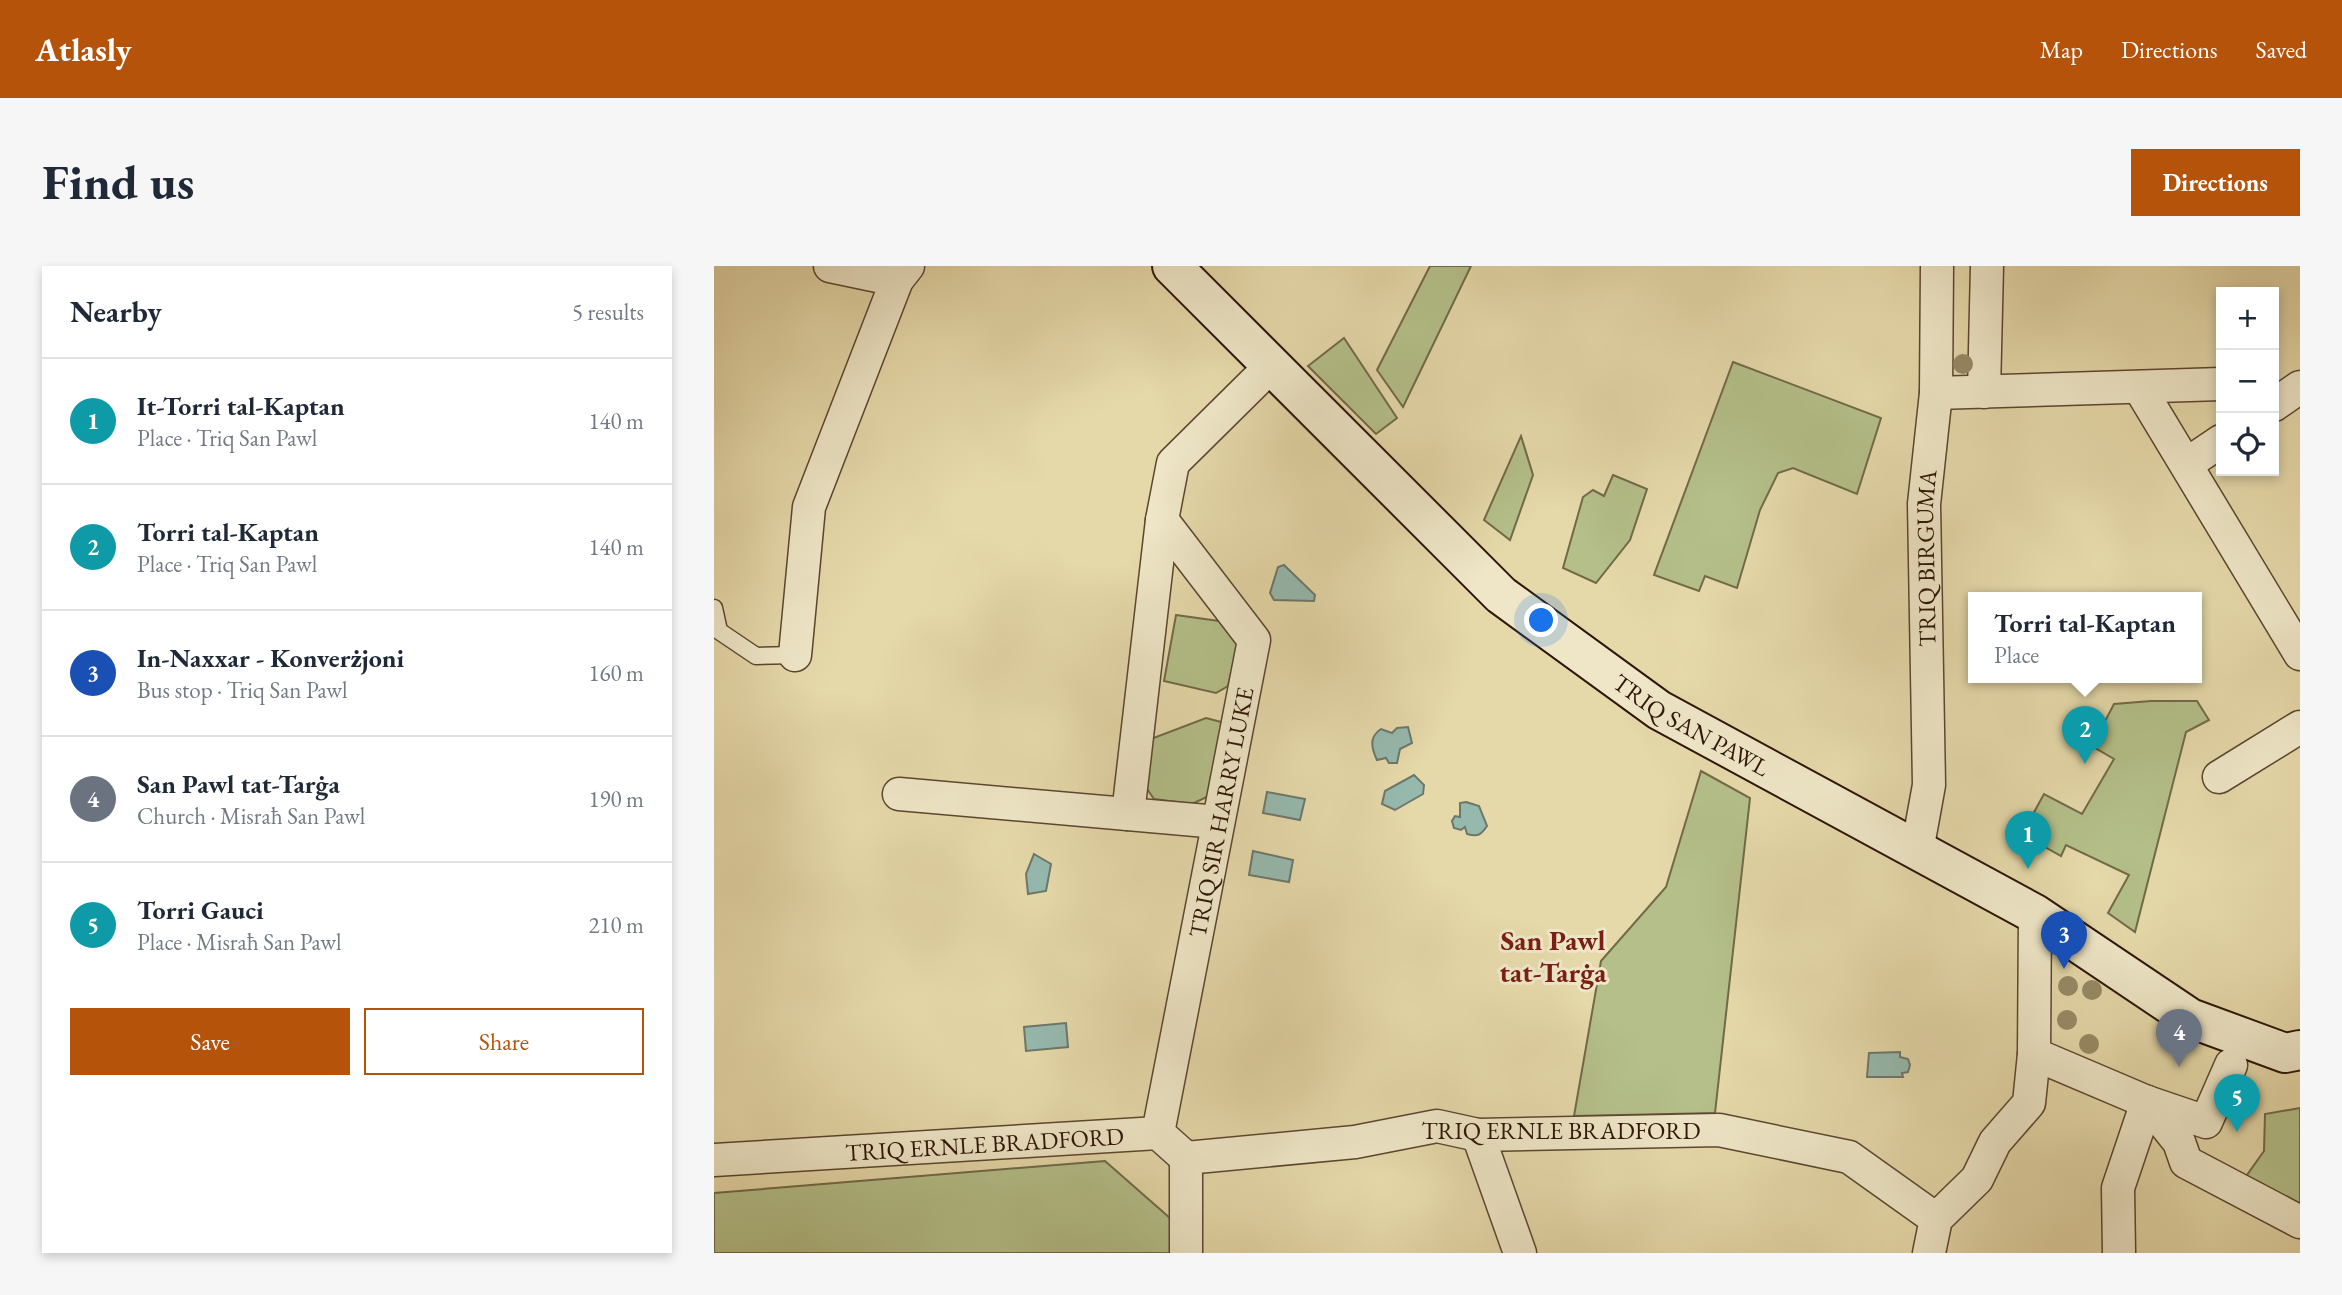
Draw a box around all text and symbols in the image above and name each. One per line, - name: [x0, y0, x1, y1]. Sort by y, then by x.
- text: Atlasly: [35, 28, 132, 71]
- text: Map: [2040, 34, 2083, 65]
- text: Directions: [2121, 34, 2218, 65]
- text: Saved: [2256, 34, 2307, 65]
- button: Directions: [2131, 149, 2300, 216]
- text: Find us: [42, 150, 194, 214]
- map controls: [2216, 287, 2279, 476]
- button: +: [2216, 287, 2279, 350]
- text: Nearby: [70, 292, 162, 331]
- text: 5 results: [572, 297, 644, 327]
- button: −: [2216, 350, 2279, 413]
- text: It-Torri tal-Kaptan: [137, 389, 345, 423]
- text: 1: [87, 406, 99, 436]
- text: 140 m: [588, 406, 644, 436]
- button: locate: [2216, 413, 2279, 476]
- text: Place · Triq San Pawl: [137, 423, 317, 453]
- street label: TRIQ BIRGUMA: [1908, 468, 1943, 647]
- text: Torri tal-Kaptan: [137, 515, 319, 549]
- text: 2: [87, 532, 99, 562]
- text: 140 m: [588, 532, 644, 562]
- text: Place · Triq San Pawl: [137, 549, 317, 579]
- popup: [1968, 592, 2202, 683]
- your location: [1524, 603, 1558, 637]
- text: Torri tal-Kaptan: [1994, 606, 2176, 640]
- text: Place: [1994, 640, 2039, 670]
- text: In-Naxxar - Konverżjoni: [137, 641, 404, 675]
- text: 3: [87, 658, 99, 688]
- text: 160 m: [588, 658, 644, 688]
- street label: TRIQ SAN PAWL: [1607, 666, 1775, 783]
- text: Bus stop · Triq San Pawl: [137, 675, 348, 705]
- street label: TRIQ SIR HARRY LUKE: [1181, 684, 1260, 940]
- pin: 2: [2062, 706, 2108, 764]
- text: San Pawl tat-Tarġa: [137, 767, 340, 801]
- text: 4: [87, 784, 99, 814]
- text: 190 m: [588, 784, 644, 814]
- text: Church · Misraħ San Pawl: [137, 801, 365, 831]
- pin: 1: [2005, 811, 2051, 869]
- text: Torri Gauci: [137, 893, 264, 927]
- text: 5: [87, 910, 99, 940]
- text: 210 m: [588, 910, 644, 940]
- pin: 3: [2041, 911, 2087, 969]
- district label: San Pawl tat-Tarġa: [1500, 922, 1607, 990]
- text: Place · Misraħ San Pawl: [137, 927, 341, 957]
- button: Save: [70, 1008, 350, 1075]
- button: Share: [364, 1008, 644, 1075]
- pin: 4: [2156, 1009, 2202, 1067]
- pin: 5: [2214, 1074, 2260, 1132]
- street label: TRIQ ERNLE BRADFORD: [1421, 1115, 1701, 1146]
- street label: TRIQ ERNLE BRADFORD: [844, 1120, 1125, 1167]

